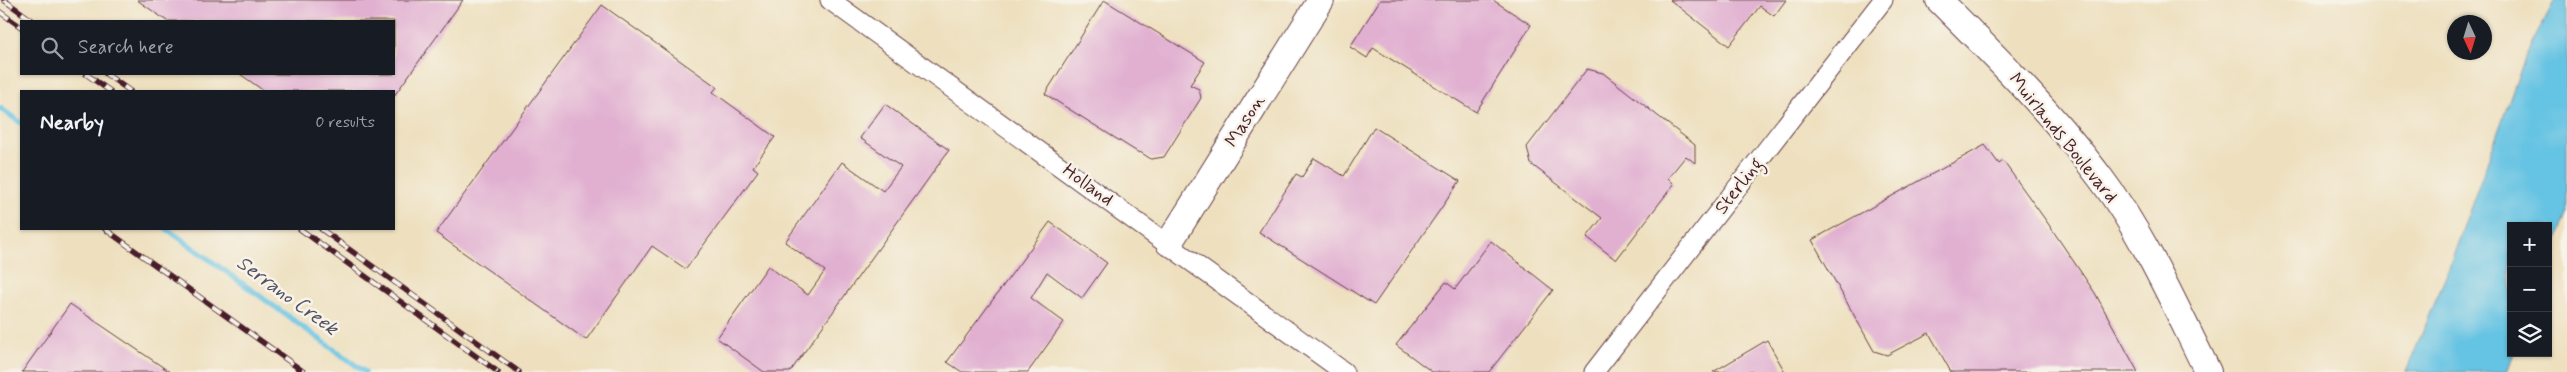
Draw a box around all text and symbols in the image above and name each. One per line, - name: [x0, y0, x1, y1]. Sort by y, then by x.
- north arrow: [2447, 15, 2492, 60]
- search box: [20, 20, 395, 75]
- icon: search: [38, 34, 66, 62]
- text: Search here: [78, 35, 174, 60]
- street label: Muirlands Boulevard: [2003, 68, 2123, 208]
- street label: Mason: [1219, 90, 1271, 152]
- text: Nearby: [40, 109, 104, 137]
- text: 0 results: [315, 112, 375, 133]
- street label: Sterling: [1709, 153, 1771, 221]
- street label: Holland: [1057, 158, 1119, 212]
- map controls: [2507, 222, 2552, 357]
- button: +: [2507, 222, 2552, 267]
- water label: Serrano Creek: [231, 250, 345, 343]
- button: −: [2507, 267, 2552, 312]
- button: layers: [2507, 312, 2552, 357]

